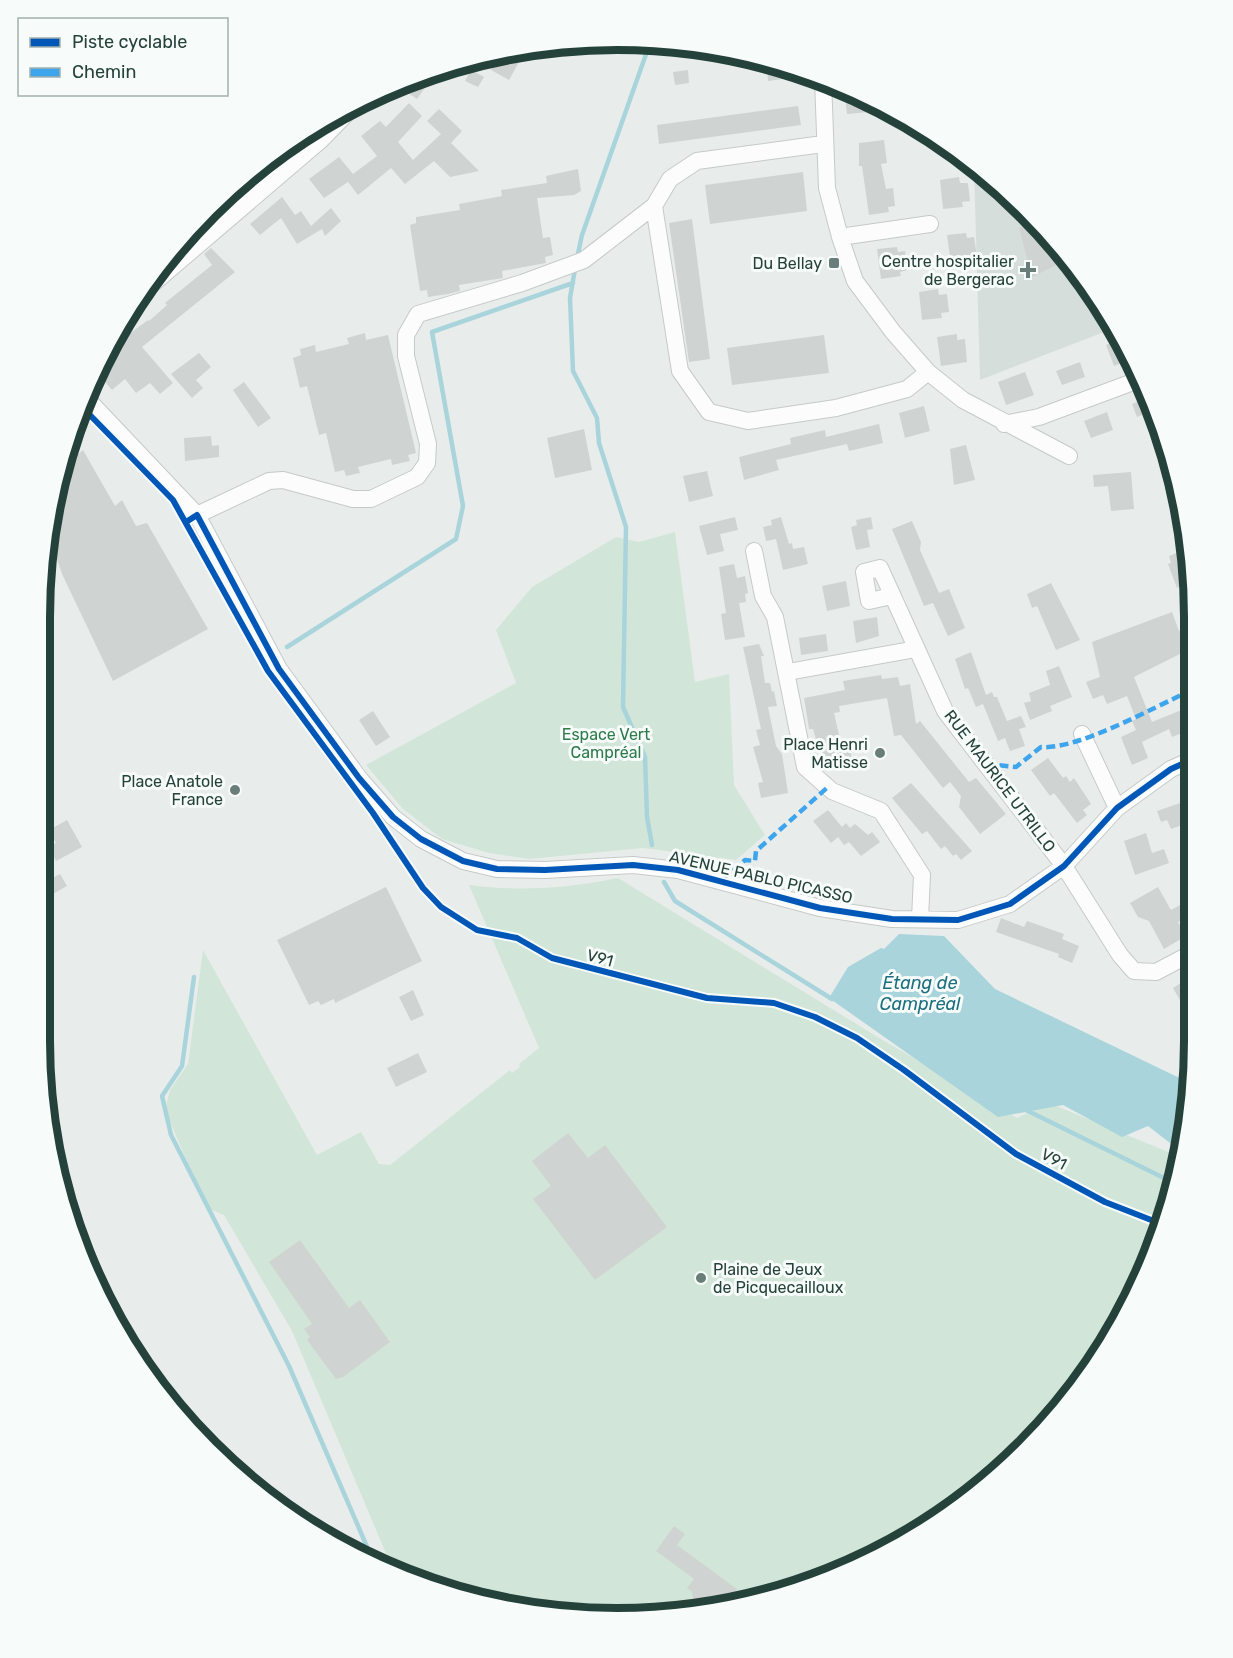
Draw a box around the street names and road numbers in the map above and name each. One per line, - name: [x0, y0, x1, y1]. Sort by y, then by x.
- street label: RUE MAURICE UTRILLO: [940, 706, 1060, 856]
- street label: AVENUE PABLO PICASSO: [668, 847, 854, 907]
- street label: V91: [585, 945, 615, 971]
- street label: V91: [1038, 1144, 1070, 1174]

